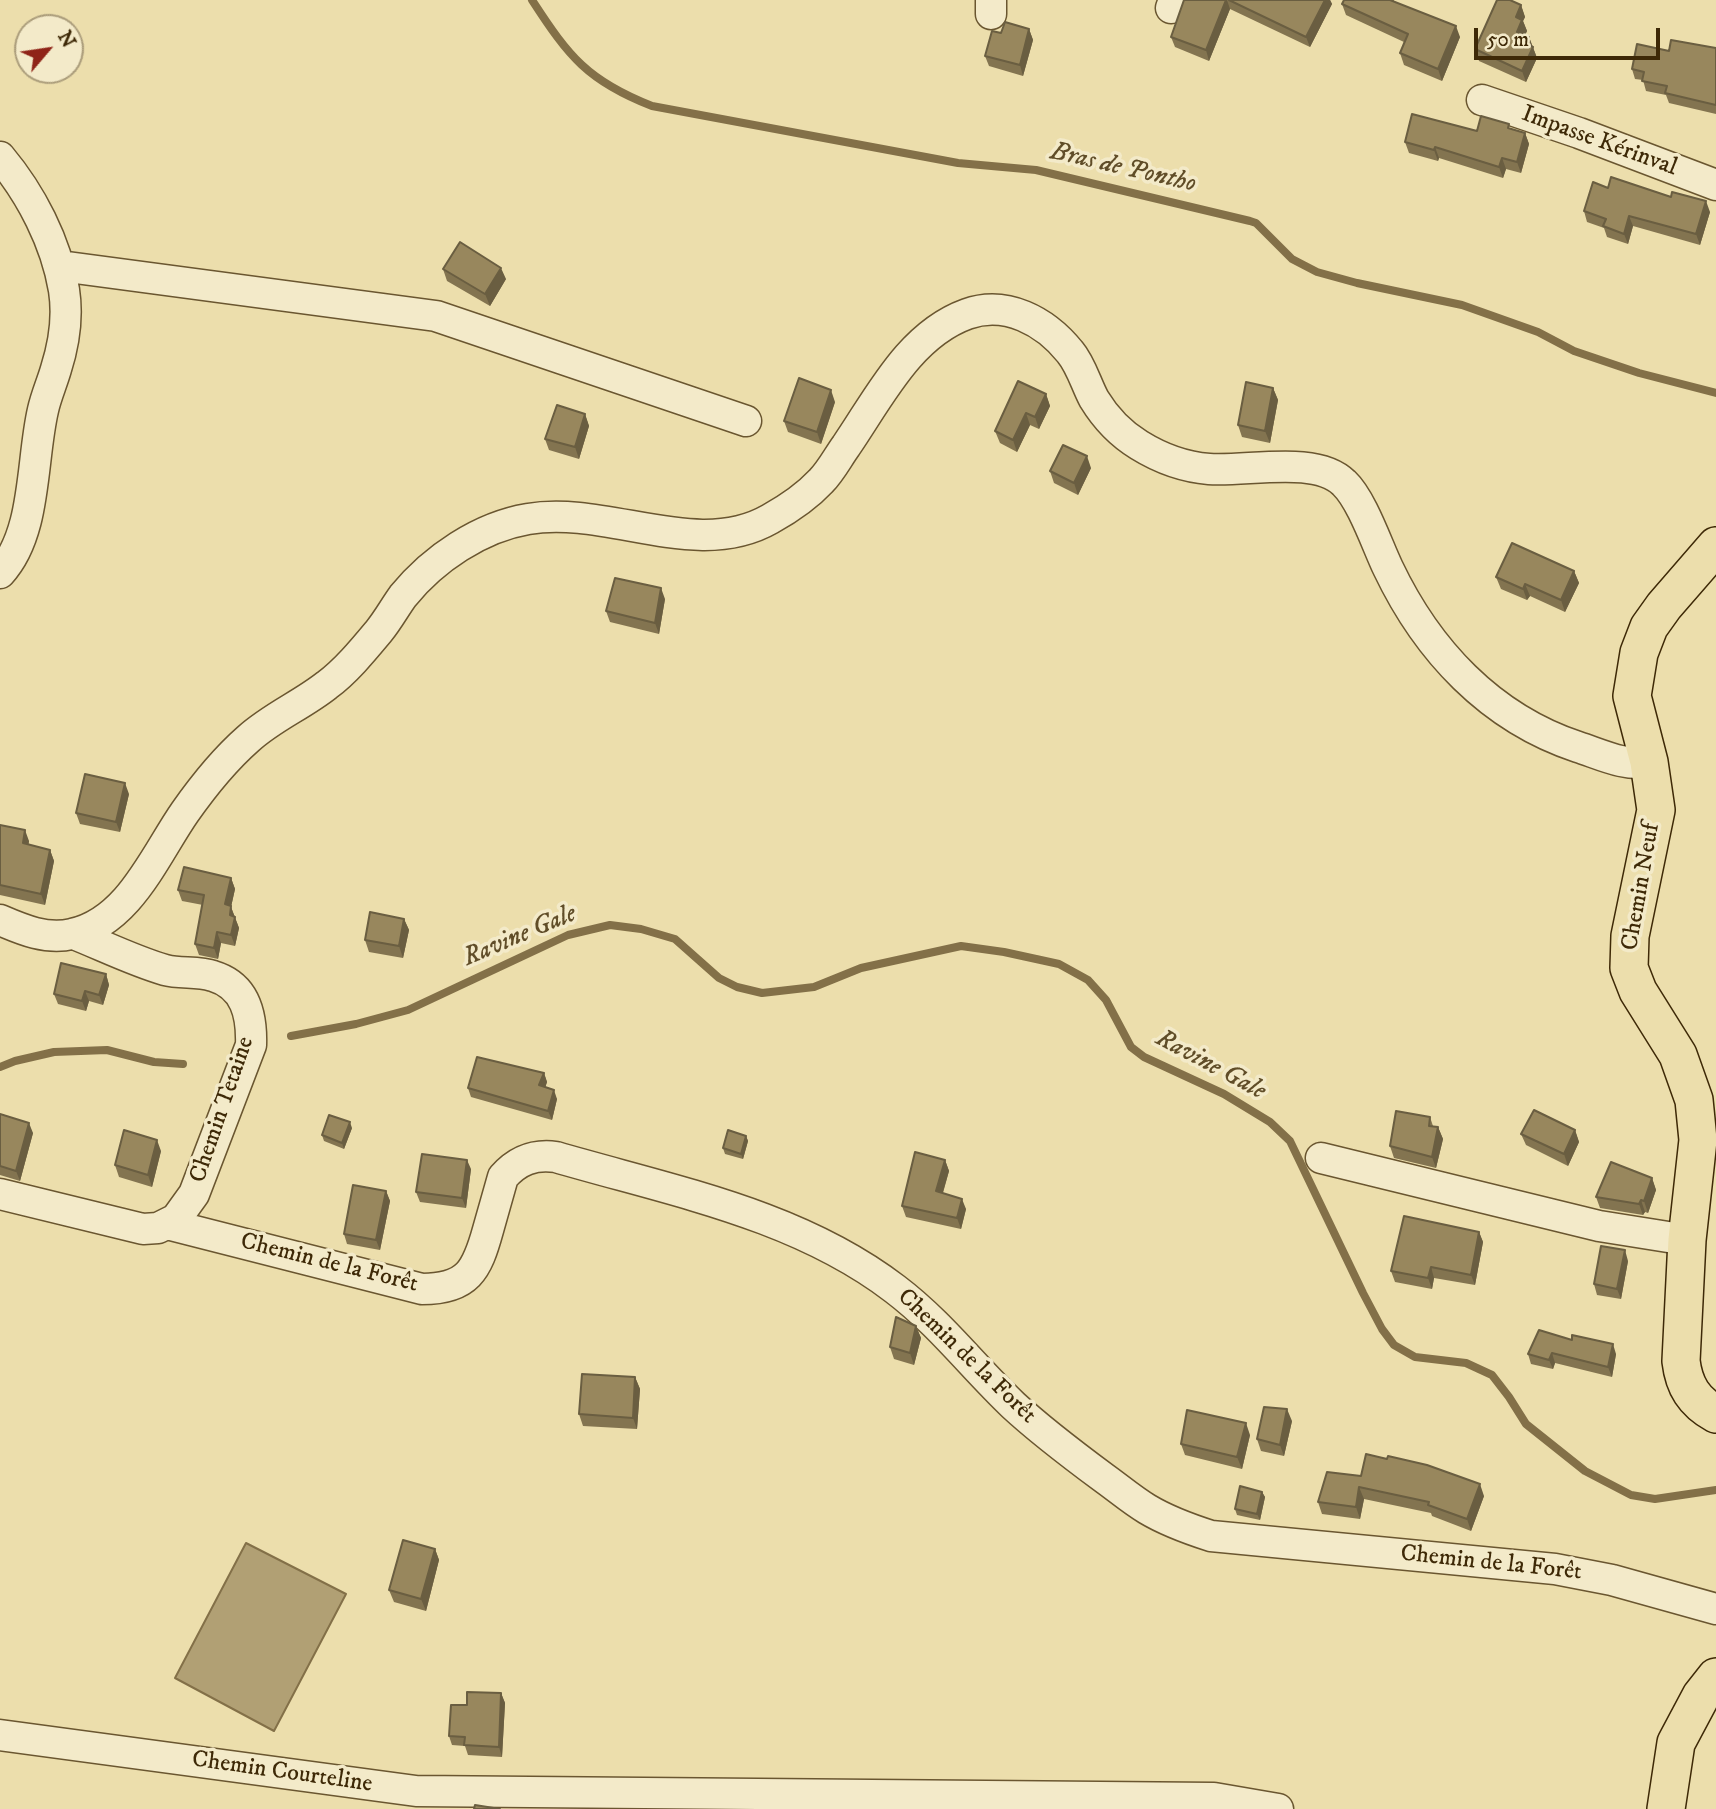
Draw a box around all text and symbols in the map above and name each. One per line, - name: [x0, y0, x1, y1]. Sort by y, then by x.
- north arrow: [14, 14, 84, 84]
- scale bar: [1478, 14, 1664, 58]
- text: N: [52, 27, 80, 52]
- text: 50 m: [1487, 27, 1529, 53]
- street label: Impasse Kérinval: [1517, 101, 1681, 183]
- water label: Bras de Pontho: [1047, 137, 1199, 201]
- street label: Chemin Neuf: [1617, 821, 1667, 953]
- water label: Ravine Gale: [459, 899, 581, 975]
- water label: Ravine Gale: [1150, 1024, 1270, 1108]
- street label: Chemin Tetaine: [185, 1033, 261, 1187]
- street label: Chemin de la Forêt: [237, 1228, 421, 1300]
- street label: Chemin de la Forêt: [891, 1283, 1041, 1431]
- street label: Chemin de la Forêt: [1399, 1540, 1583, 1588]
- street label: Chemin Courteline: [190, 1746, 374, 1800]

